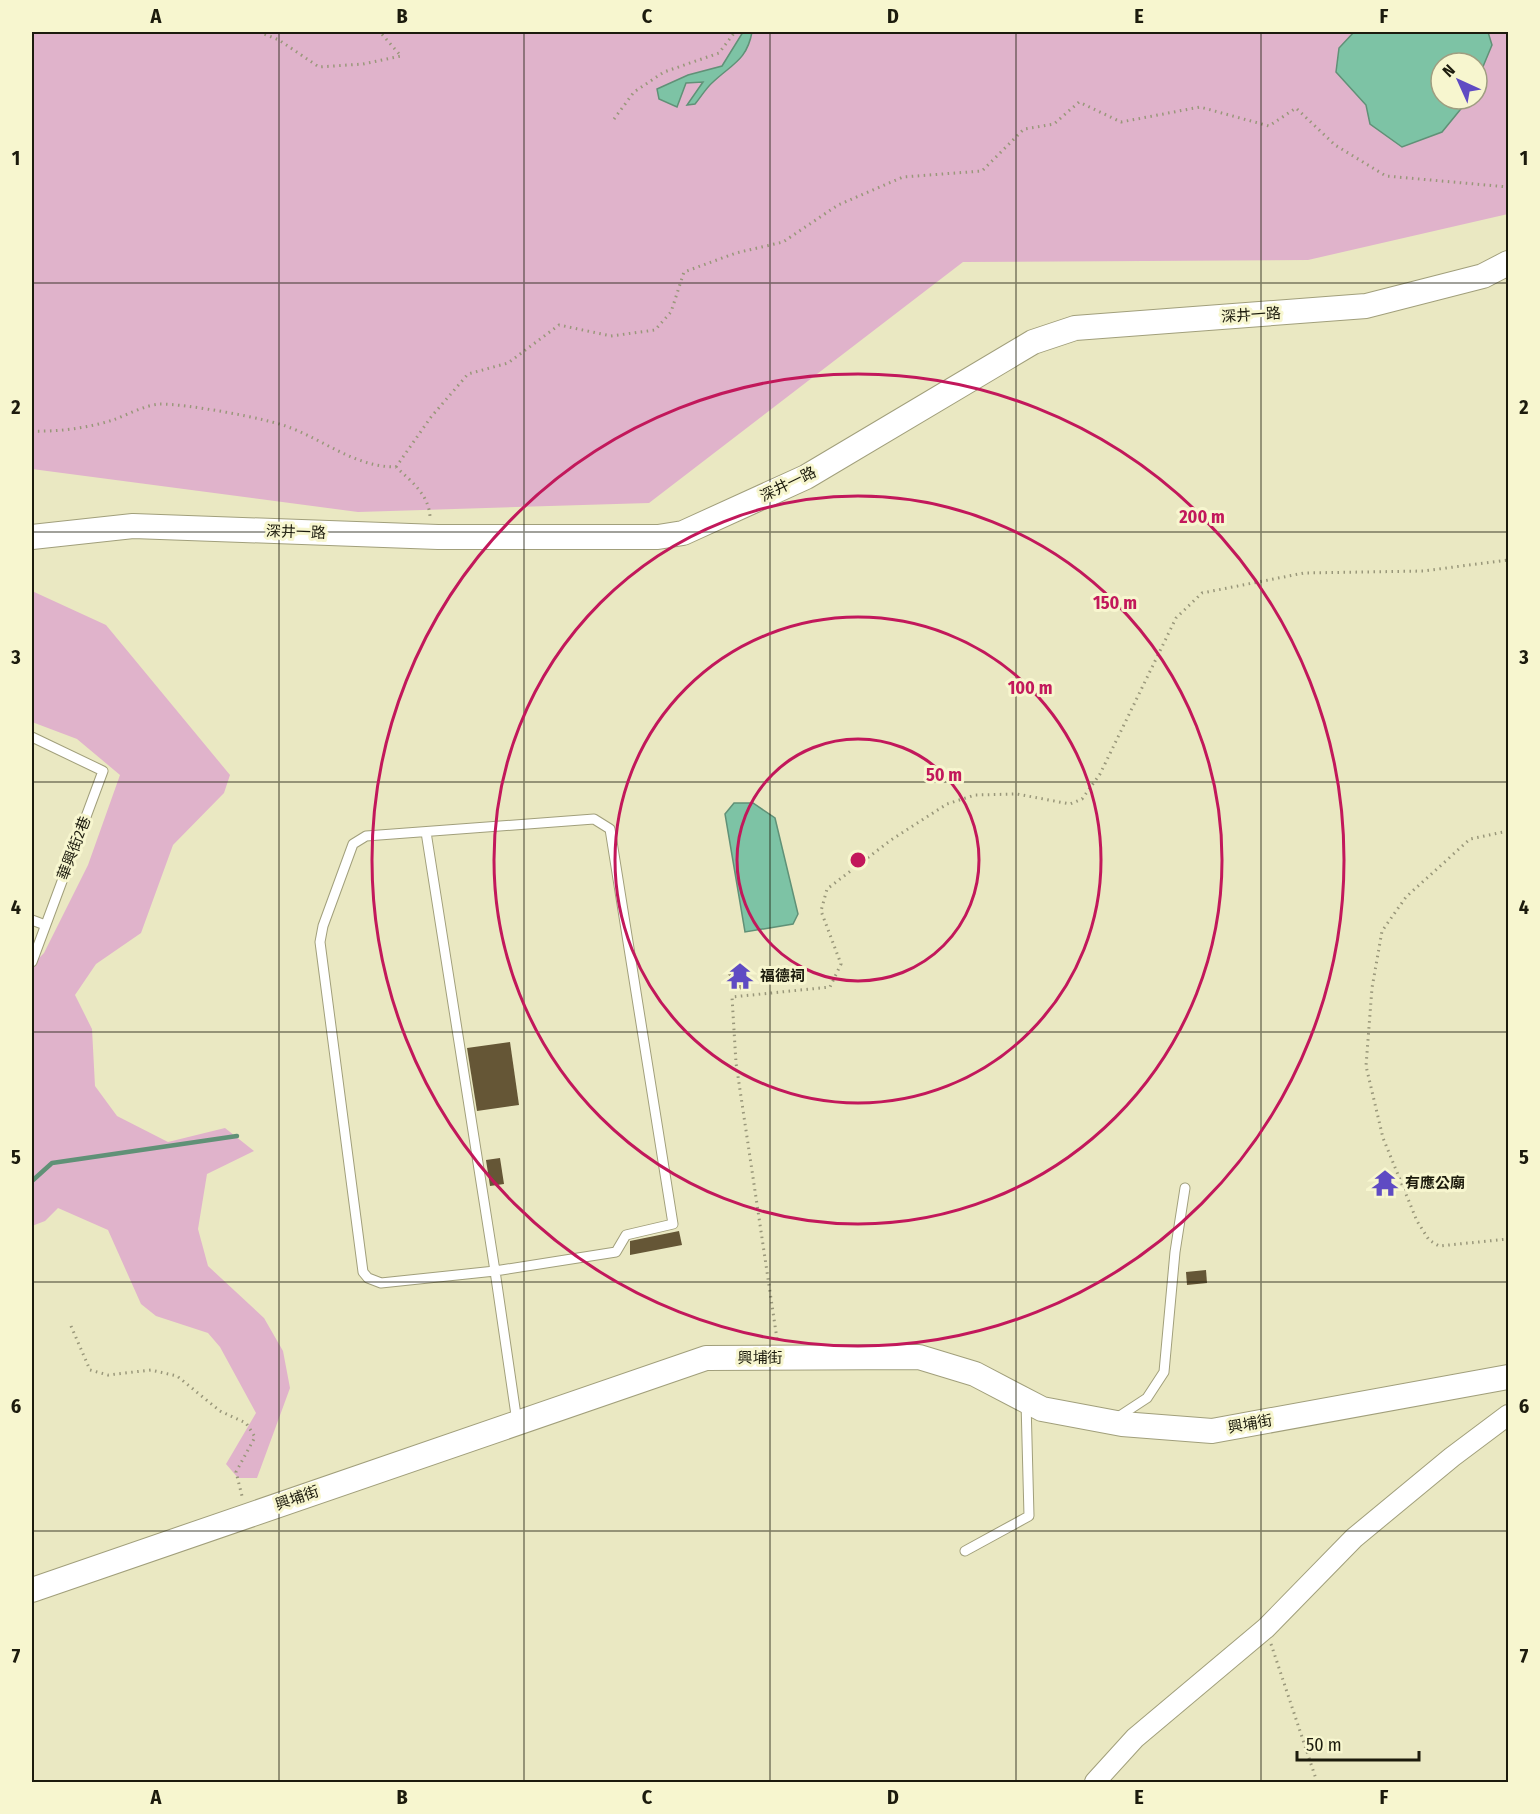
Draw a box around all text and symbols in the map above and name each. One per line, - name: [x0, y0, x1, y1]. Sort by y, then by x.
- text: A: [150, 4, 163, 28]
- text: B: [396, 4, 408, 28]
- text: C: [642, 4, 653, 28]
- text: D: [887, 4, 899, 28]
- text: E: [1134, 4, 1144, 28]
- text: F: [1380, 4, 1389, 28]
- north arrow: [1429, 51, 1489, 111]
- text: N: [1439, 61, 1459, 81]
- text: 1: [12, 146, 20, 170]
- text: 1: [1520, 146, 1528, 170]
- street label: 深井一路: [1220, 304, 1282, 326]
- text: 2: [10, 395, 21, 419]
- text: 2: [1518, 395, 1529, 419]
- street label: 深井一路: [757, 463, 819, 505]
- text: 200 m: [1178, 506, 1225, 528]
- street label: 深井一路: [266, 522, 326, 542]
- text: 150 m: [1093, 592, 1137, 614]
- text: 3: [10, 645, 21, 669]
- text: 3: [1518, 645, 1529, 669]
- text: 100 m: [1008, 677, 1052, 699]
- text: 50 m: [926, 764, 962, 786]
- street label: 華興街2巷: [54, 814, 94, 882]
- centre of rings: [848, 850, 868, 870]
- text: 4: [11, 895, 21, 919]
- text: 4: [1519, 895, 1529, 919]
- temple icon: 福德祠: [725, 961, 755, 991]
- place label: 福德祠: [760, 967, 805, 985]
- text: 5: [11, 1145, 21, 1169]
- text: 5: [1519, 1145, 1529, 1169]
- temple icon: 有應公廟: [1370, 1168, 1400, 1198]
- place label: 有應公廟: [1405, 1174, 1465, 1192]
- street label: 興埔街: [737, 1349, 783, 1367]
- text: 6: [11, 1394, 21, 1418]
- text: 6: [1519, 1394, 1529, 1418]
- street label: 興埔街: [1226, 1411, 1274, 1437]
- street label: 興埔街: [273, 1482, 321, 1514]
- text: 7: [12, 1644, 21, 1668]
- text: 7: [1520, 1644, 1529, 1668]
- scale bar: [1297, 1724, 1418, 1762]
- text: 50 m: [1306, 1734, 1342, 1756]
- text: A: [150, 1785, 163, 1809]
- text: B: [396, 1785, 408, 1809]
- text: C: [642, 1785, 653, 1809]
- text: D: [887, 1785, 899, 1809]
- text: E: [1134, 1785, 1144, 1809]
- text: F: [1380, 1785, 1389, 1809]

